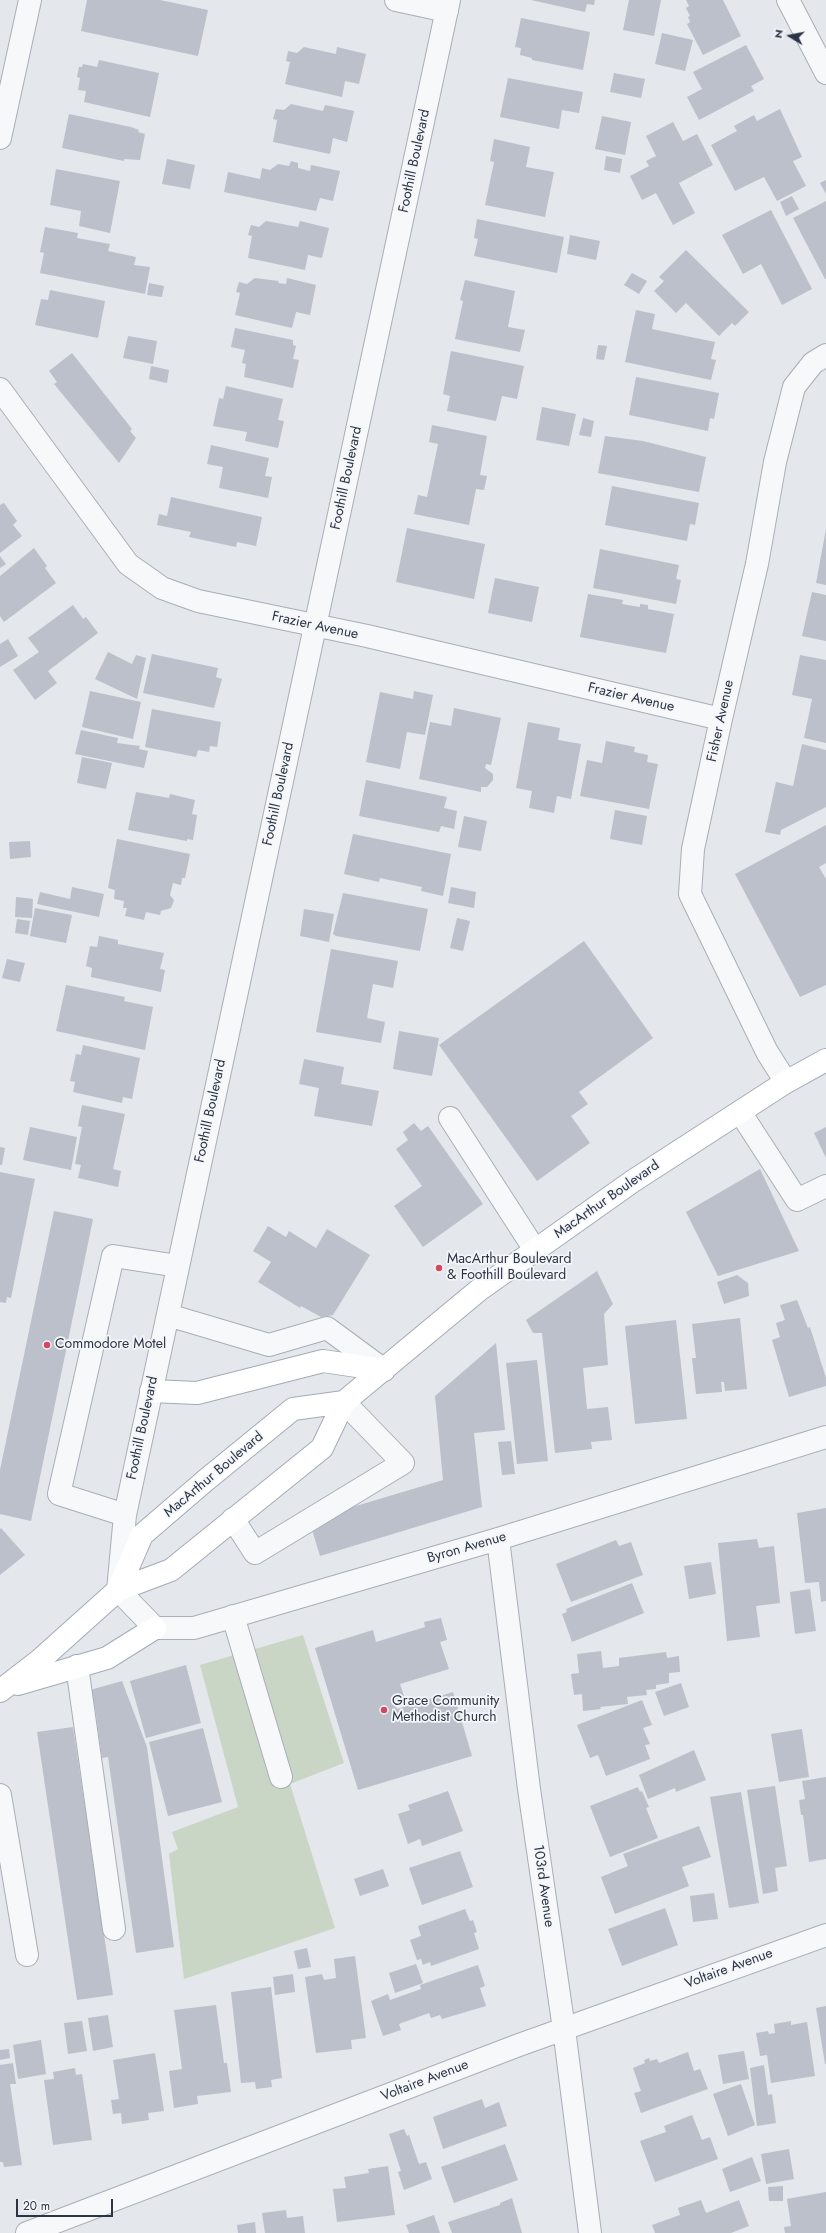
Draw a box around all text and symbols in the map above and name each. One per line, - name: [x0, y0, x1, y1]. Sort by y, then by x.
- north arrow: [770, 16, 810, 56]
- text: N: [770, 28, 787, 40]
- street label: Foothill Boulevard: [396, 108, 434, 214]
- street label: Foothill Boulevard: [328, 425, 366, 531]
- street label: Frazier Avenue: [270, 609, 360, 643]
- street label: Fisher Avenue: [704, 678, 738, 764]
- street label: Frazier Avenue: [586, 680, 676, 716]
- street label: Foothill Boulevard: [260, 741, 298, 847]
- street label: Foothill Boulevard: [192, 1058, 230, 1164]
- street label: MacArthur Boulevard: [551, 1157, 663, 1243]
- place label: MacArthur Boulevard & Foothill Boulevard: [447, 1252, 572, 1284]
- marker: MacArthur Boulevard & Foothill Boulevard: [434, 1263, 444, 1273]
- place label: Commodore Motel: [55, 1337, 166, 1353]
- marker: Commodore Motel: [42, 1340, 52, 1350]
- street label: Foothill Boulevard: [124, 1375, 162, 1481]
- street label: MacArthur Boulevard: [161, 1429, 267, 1521]
- street label: Byron Avenue: [426, 1529, 508, 1567]
- place label: Grace Community Methodist Church: [392, 1694, 499, 1726]
- marker: Grace Community Methodist Church: [379, 1705, 389, 1715]
- street label: 103rd Avenue: [529, 1844, 557, 1928]
- street label: Voltaire Avenue: [683, 1945, 775, 1993]
- street label: Voltaire Avenue: [379, 2057, 471, 2105]
- scale bar: [18, 2191, 115, 2217]
- text: 20 m: [23, 2197, 50, 2215]

